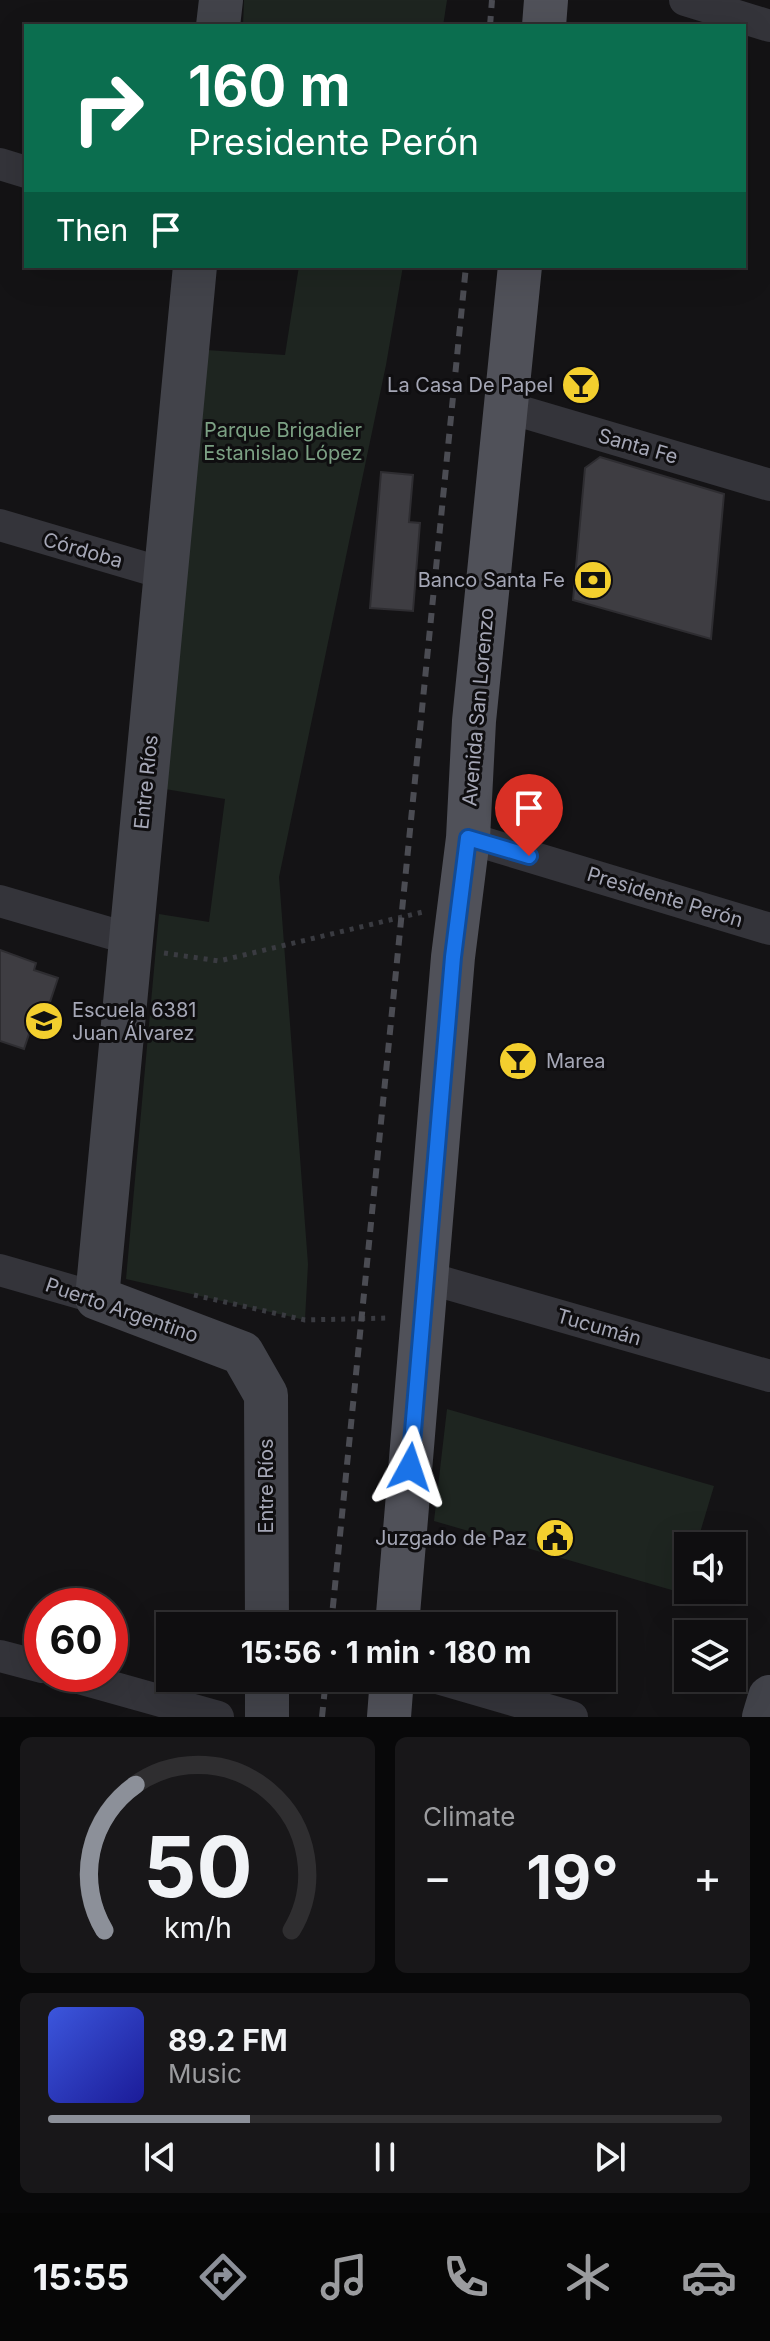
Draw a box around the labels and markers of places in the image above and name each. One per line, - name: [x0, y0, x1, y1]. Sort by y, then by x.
- bar icon: La Casa De Papel: [560, 364, 602, 406]
- place label: La Casa De Papel: [387, 373, 553, 397]
- bank icon: Banco Santa Fe: [572, 559, 614, 601]
- place label: Banco Santa Fe: [418, 568, 565, 592]
- pin: [495, 774, 563, 856]
- place label: Escuela 6381 Juan Álvarez: [72, 998, 196, 1045]
- school or university icon: Escuela 6381 Juan Álvarez: [23, 1000, 65, 1042]
- bar icon: Marea: [497, 1040, 539, 1082]
- place label: Marea: [546, 1049, 606, 1073]
- public building icon: Juzgado de Paz: [534, 1517, 576, 1559]
- place label: Juzgado de Paz: [375, 1526, 527, 1550]

